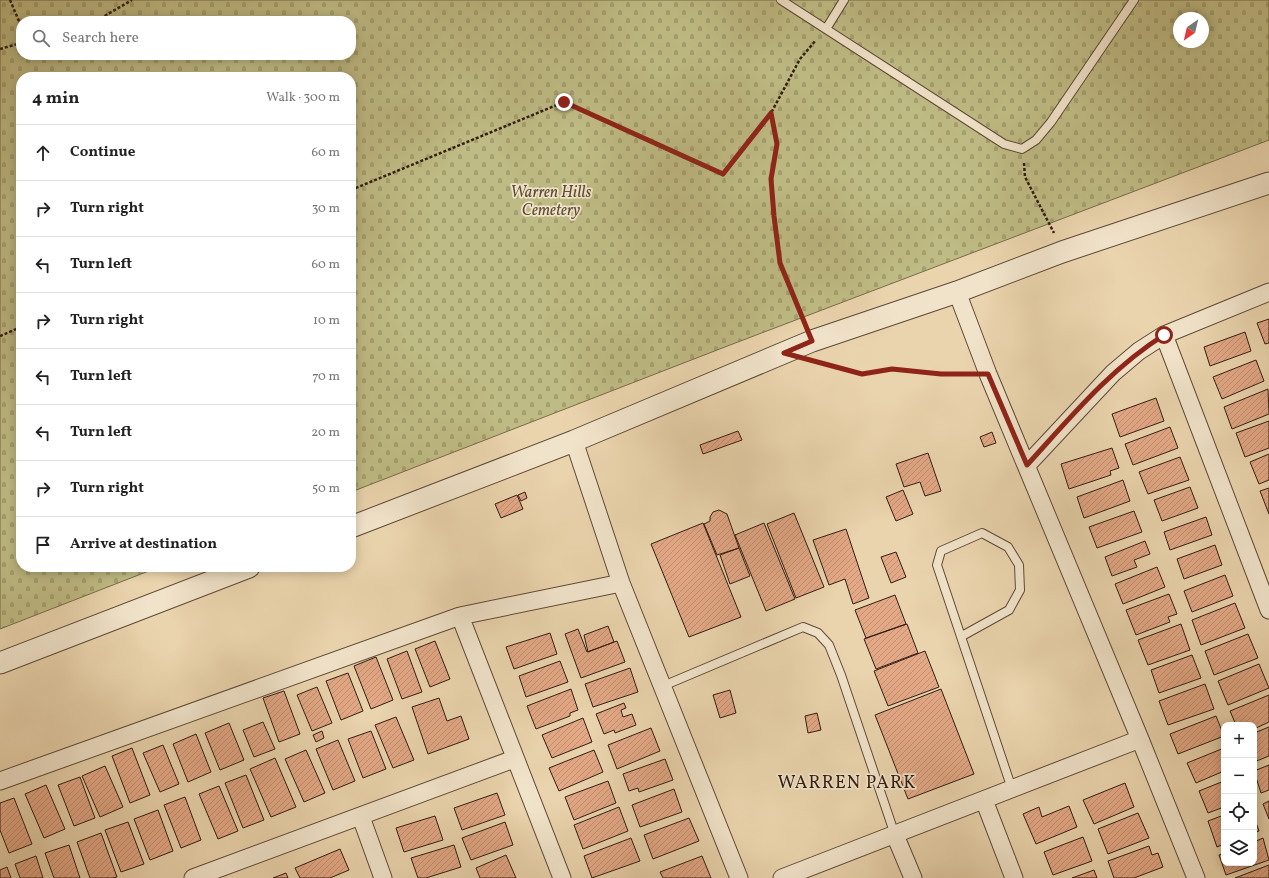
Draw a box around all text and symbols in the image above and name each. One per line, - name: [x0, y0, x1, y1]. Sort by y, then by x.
- north arrow: [1173, 12, 1209, 48]
- search box: [16, 16, 356, 60]
- icon: search: [30, 27, 52, 49]
- text: Search here: [62, 28, 139, 49]
- text: 4 min: [32, 87, 79, 110]
- text: Walk · 300 m: [266, 89, 340, 107]
- route end: [555, 93, 573, 111]
- icon: ahead: [32, 142, 54, 164]
- text: Continue: [70, 142, 135, 163]
- text: 60 m: [312, 144, 340, 162]
- park label: Warren Hills Cemetery: [510, 182, 592, 222]
- icon: right: [32, 198, 54, 220]
- text: Turn right: [70, 198, 144, 219]
- text: 30 m: [312, 200, 340, 218]
- icon: left: [32, 254, 54, 276]
- text: Turn left: [70, 254, 132, 275]
- text: 60 m: [312, 256, 340, 274]
- icon: right: [32, 310, 54, 332]
- text: Turn right: [70, 310, 144, 331]
- text: 10 m: [313, 312, 340, 330]
- route start: [1155, 326, 1173, 344]
- icon: left: [32, 366, 54, 388]
- text: Turn left: [70, 366, 132, 387]
- text: 70 m: [312, 368, 340, 386]
- icon: left: [32, 422, 54, 444]
- text: Turn left: [70, 422, 132, 443]
- text: 20 m: [311, 424, 340, 442]
- icon: right: [32, 478, 54, 500]
- text: Turn right: [70, 478, 144, 499]
- text: 50 m: [312, 480, 340, 498]
- icon: arrive: [32, 534, 54, 556]
- text: Arrive at destination: [70, 534, 217, 555]
- map controls: [1221, 722, 1257, 866]
- button: +: [1221, 722, 1257, 758]
- button: −: [1221, 758, 1257, 794]
- district label: WARREN PARK: [777, 771, 917, 796]
- button: locate: [1221, 794, 1257, 830]
- button: layers: [1221, 830, 1257, 866]

